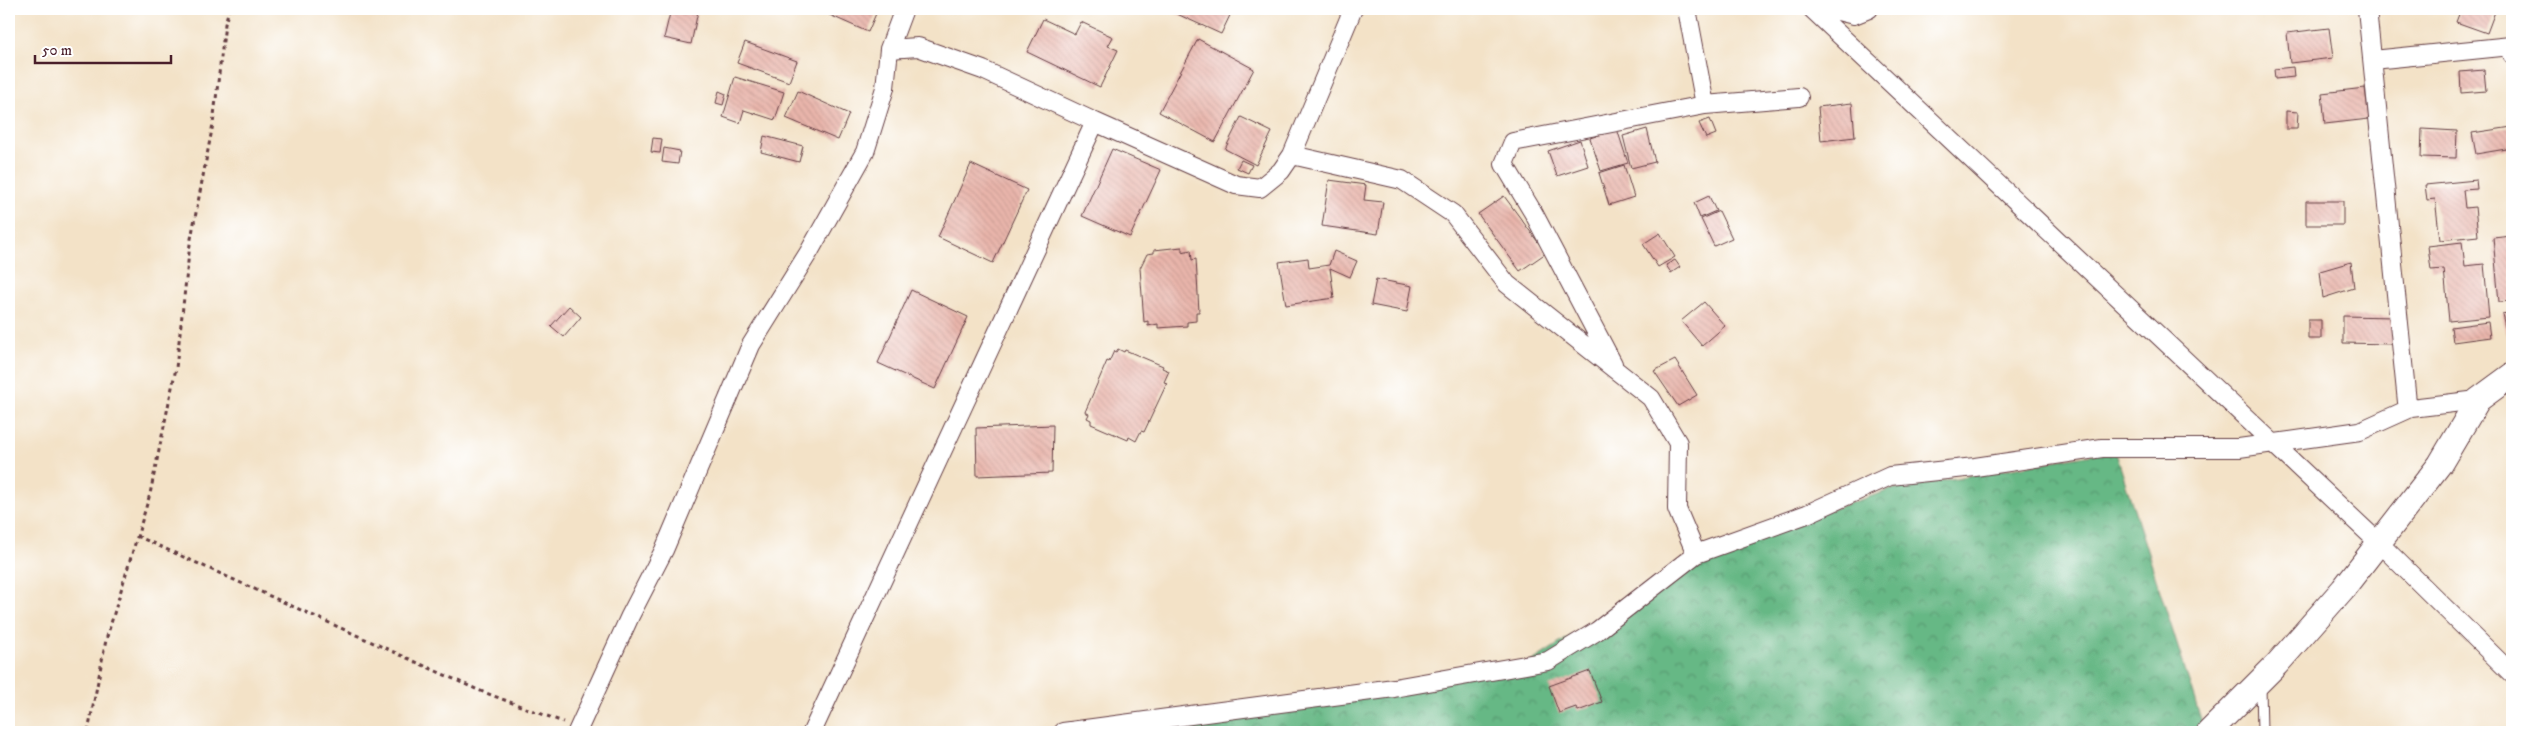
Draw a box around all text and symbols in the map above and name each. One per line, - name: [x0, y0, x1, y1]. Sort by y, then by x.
- scale bar: [35, 32, 171, 64]
- text: 50 m: [42, 41, 72, 60]

